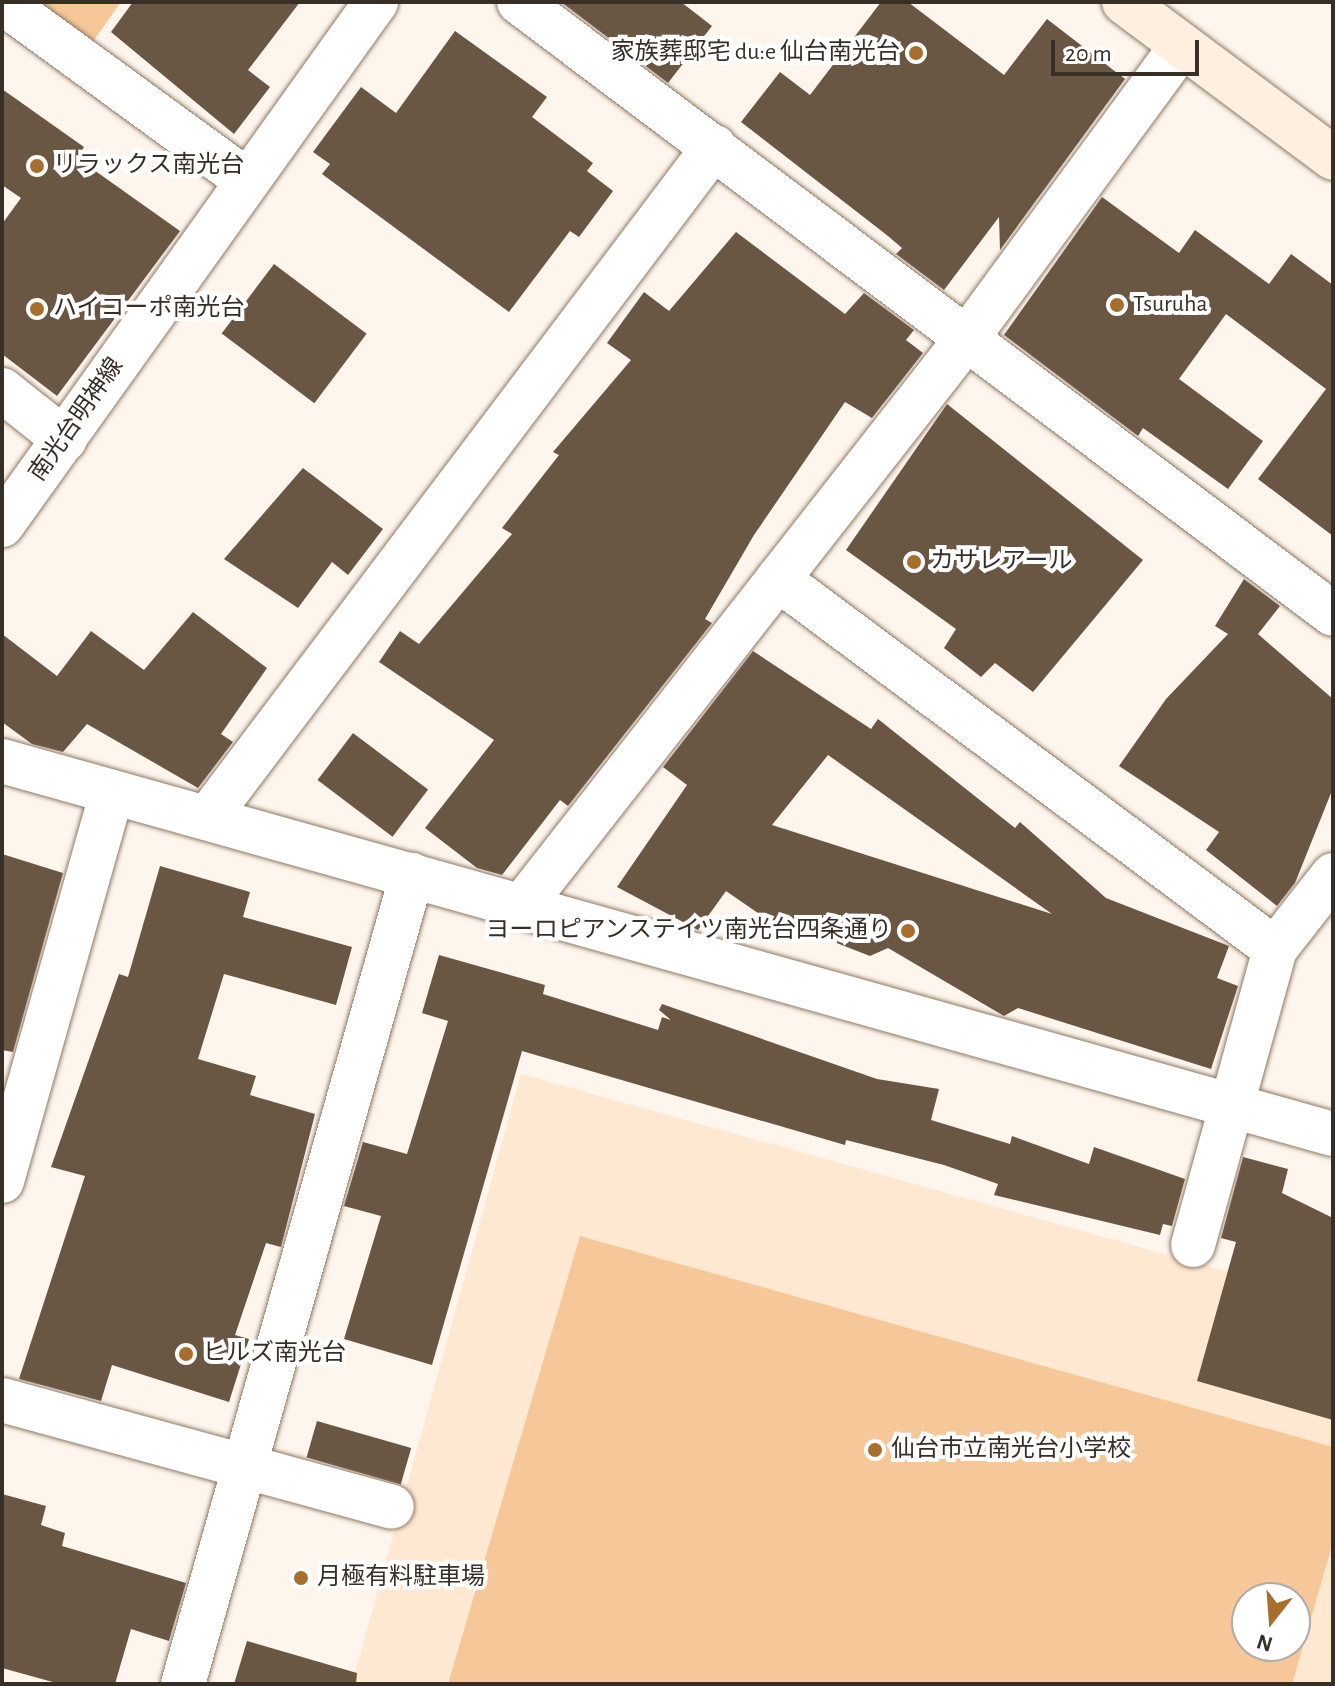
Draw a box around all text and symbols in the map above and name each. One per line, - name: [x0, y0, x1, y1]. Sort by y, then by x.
- scale bar: [1055, 24, 1203, 74]
- place label: 家族葬邸宅 du:e 仙台南光台: [611, 39, 900, 67]
- text: 20 m: [1065, 42, 1112, 66]
- marker: 家族葬邸宅 du:e 仙台南光台: [907, 44, 925, 62]
- place label: リラックス南光台: [53, 152, 245, 180]
- marker: リラックス南光台: [28, 157, 46, 175]
- place label: Tsuruha: [1133, 291, 1208, 319]
- place label: ハイコーポ南光台: [53, 295, 245, 323]
- marker: Tsuruha: [1108, 296, 1126, 314]
- marker: ハイコーポ南光台: [28, 300, 46, 318]
- street label: 南光台明神線: [24, 353, 130, 487]
- place label: カサレアール: [930, 548, 1073, 576]
- marker: カサレアール: [905, 553, 923, 571]
- place label: ヨーロピアンステイツ南光台四条通り: [484, 917, 892, 945]
- marker: ヨーロピアンステイツ南光台四条通り: [899, 922, 917, 940]
- place label: ヒルズ南光台: [202, 1340, 346, 1368]
- marker: ヒルズ南光台: [177, 1345, 195, 1363]
- place label: 仙台市立南光台小学校: [891, 1436, 1131, 1464]
- marker: 仙台市立南光台小学校: [866, 1441, 884, 1459]
- place label: 月極有料駐車場: [317, 1564, 485, 1592]
- marker: 月極有料駐車場: [292, 1569, 310, 1587]
- north arrow: [1231, 1582, 1311, 1662]
- text: N: [1254, 1630, 1275, 1656]

